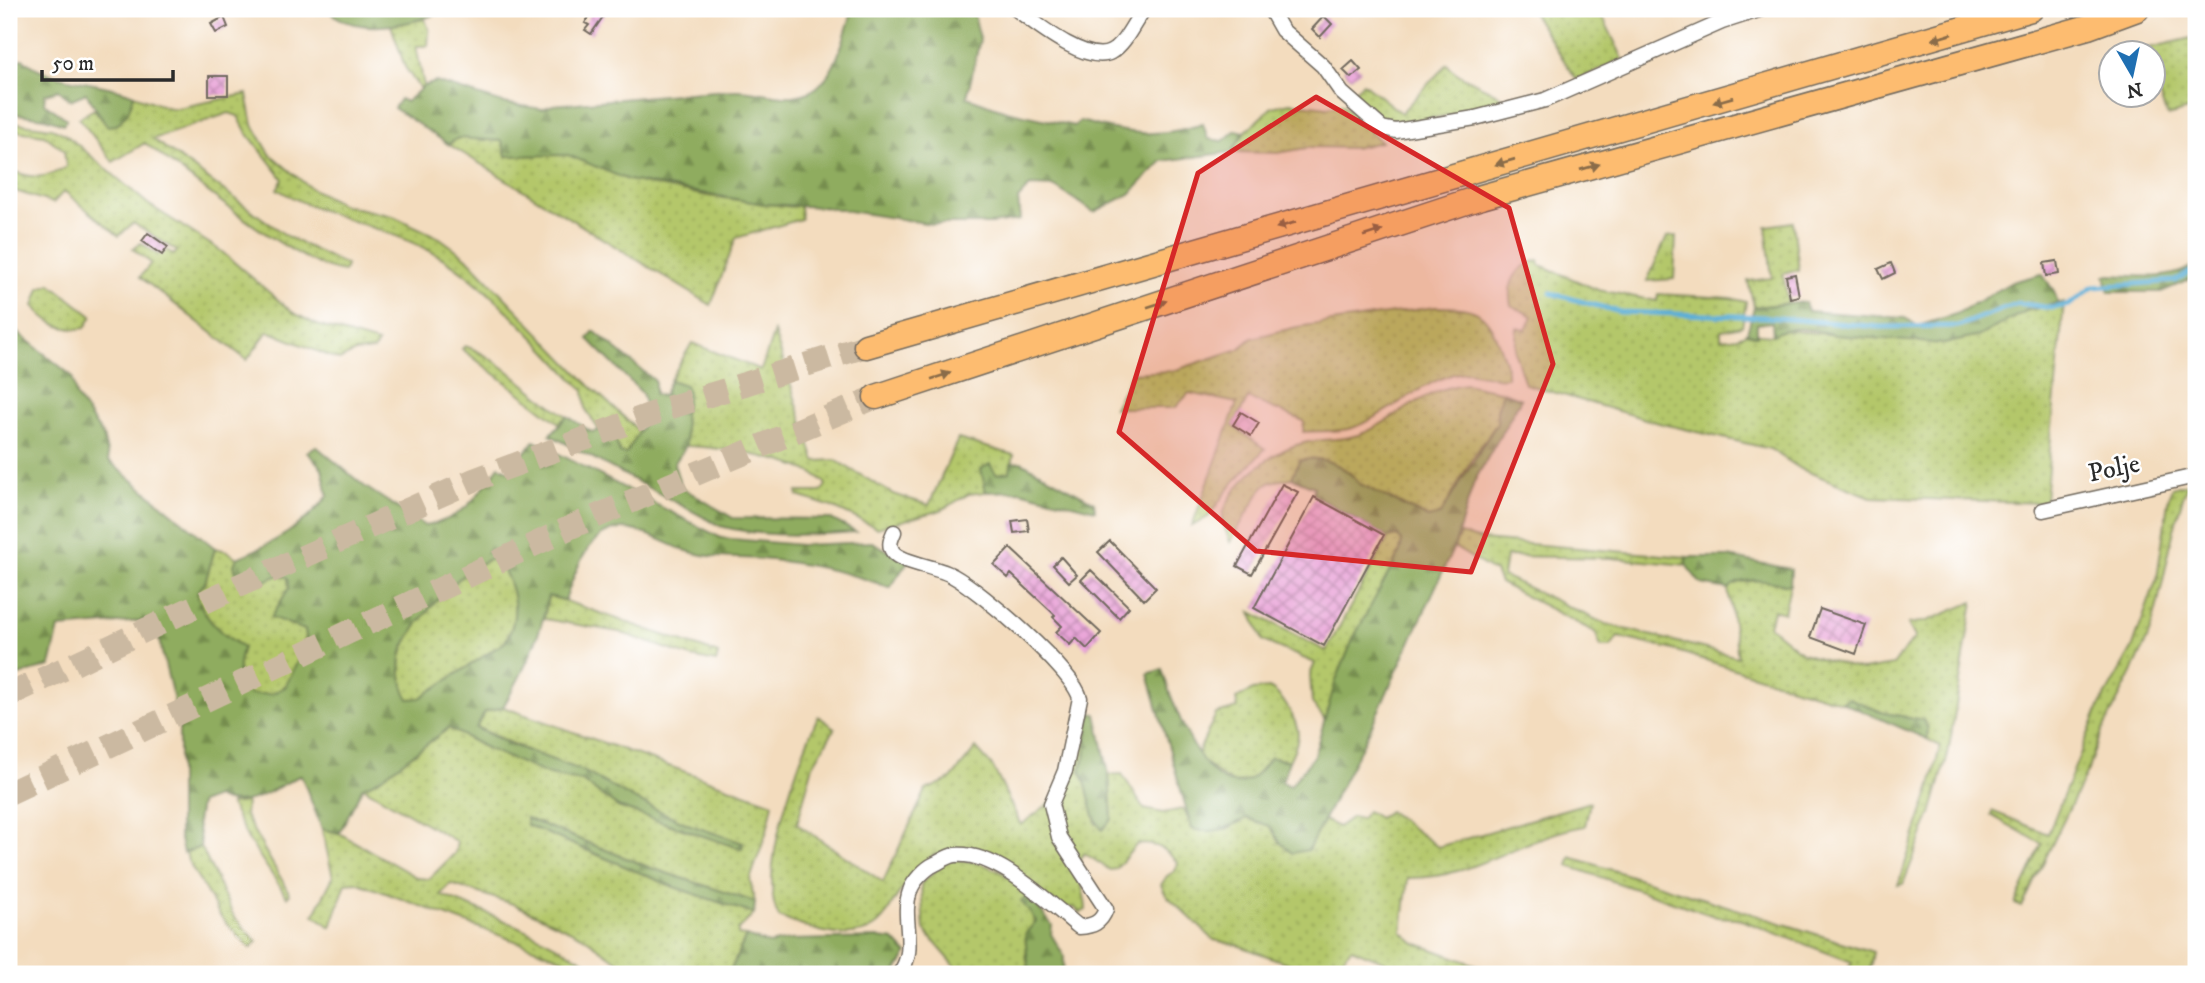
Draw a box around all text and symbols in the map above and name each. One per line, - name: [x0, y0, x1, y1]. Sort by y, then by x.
- one-way arrow: [1931, 32, 1952, 42]
- scale bar: [42, 38, 173, 82]
- north arrow: [2096, 38, 2166, 108]
- text: 50 m: [52, 51, 94, 77]
- text: N: [2125, 77, 2144, 102]
- one-way arrow: [1713, 95, 1734, 105]
- one-way arrow: [1494, 158, 1515, 168]
- one-way arrow: [1580, 161, 1601, 171]
- one-way arrow: [1275, 221, 1296, 231]
- one-way arrow: [1362, 227, 1383, 238]
- one-way arrow: [1146, 299, 1167, 309]
- one-way arrow: [930, 370, 951, 381]
- street label: Polje: [2085, 447, 2143, 491]

